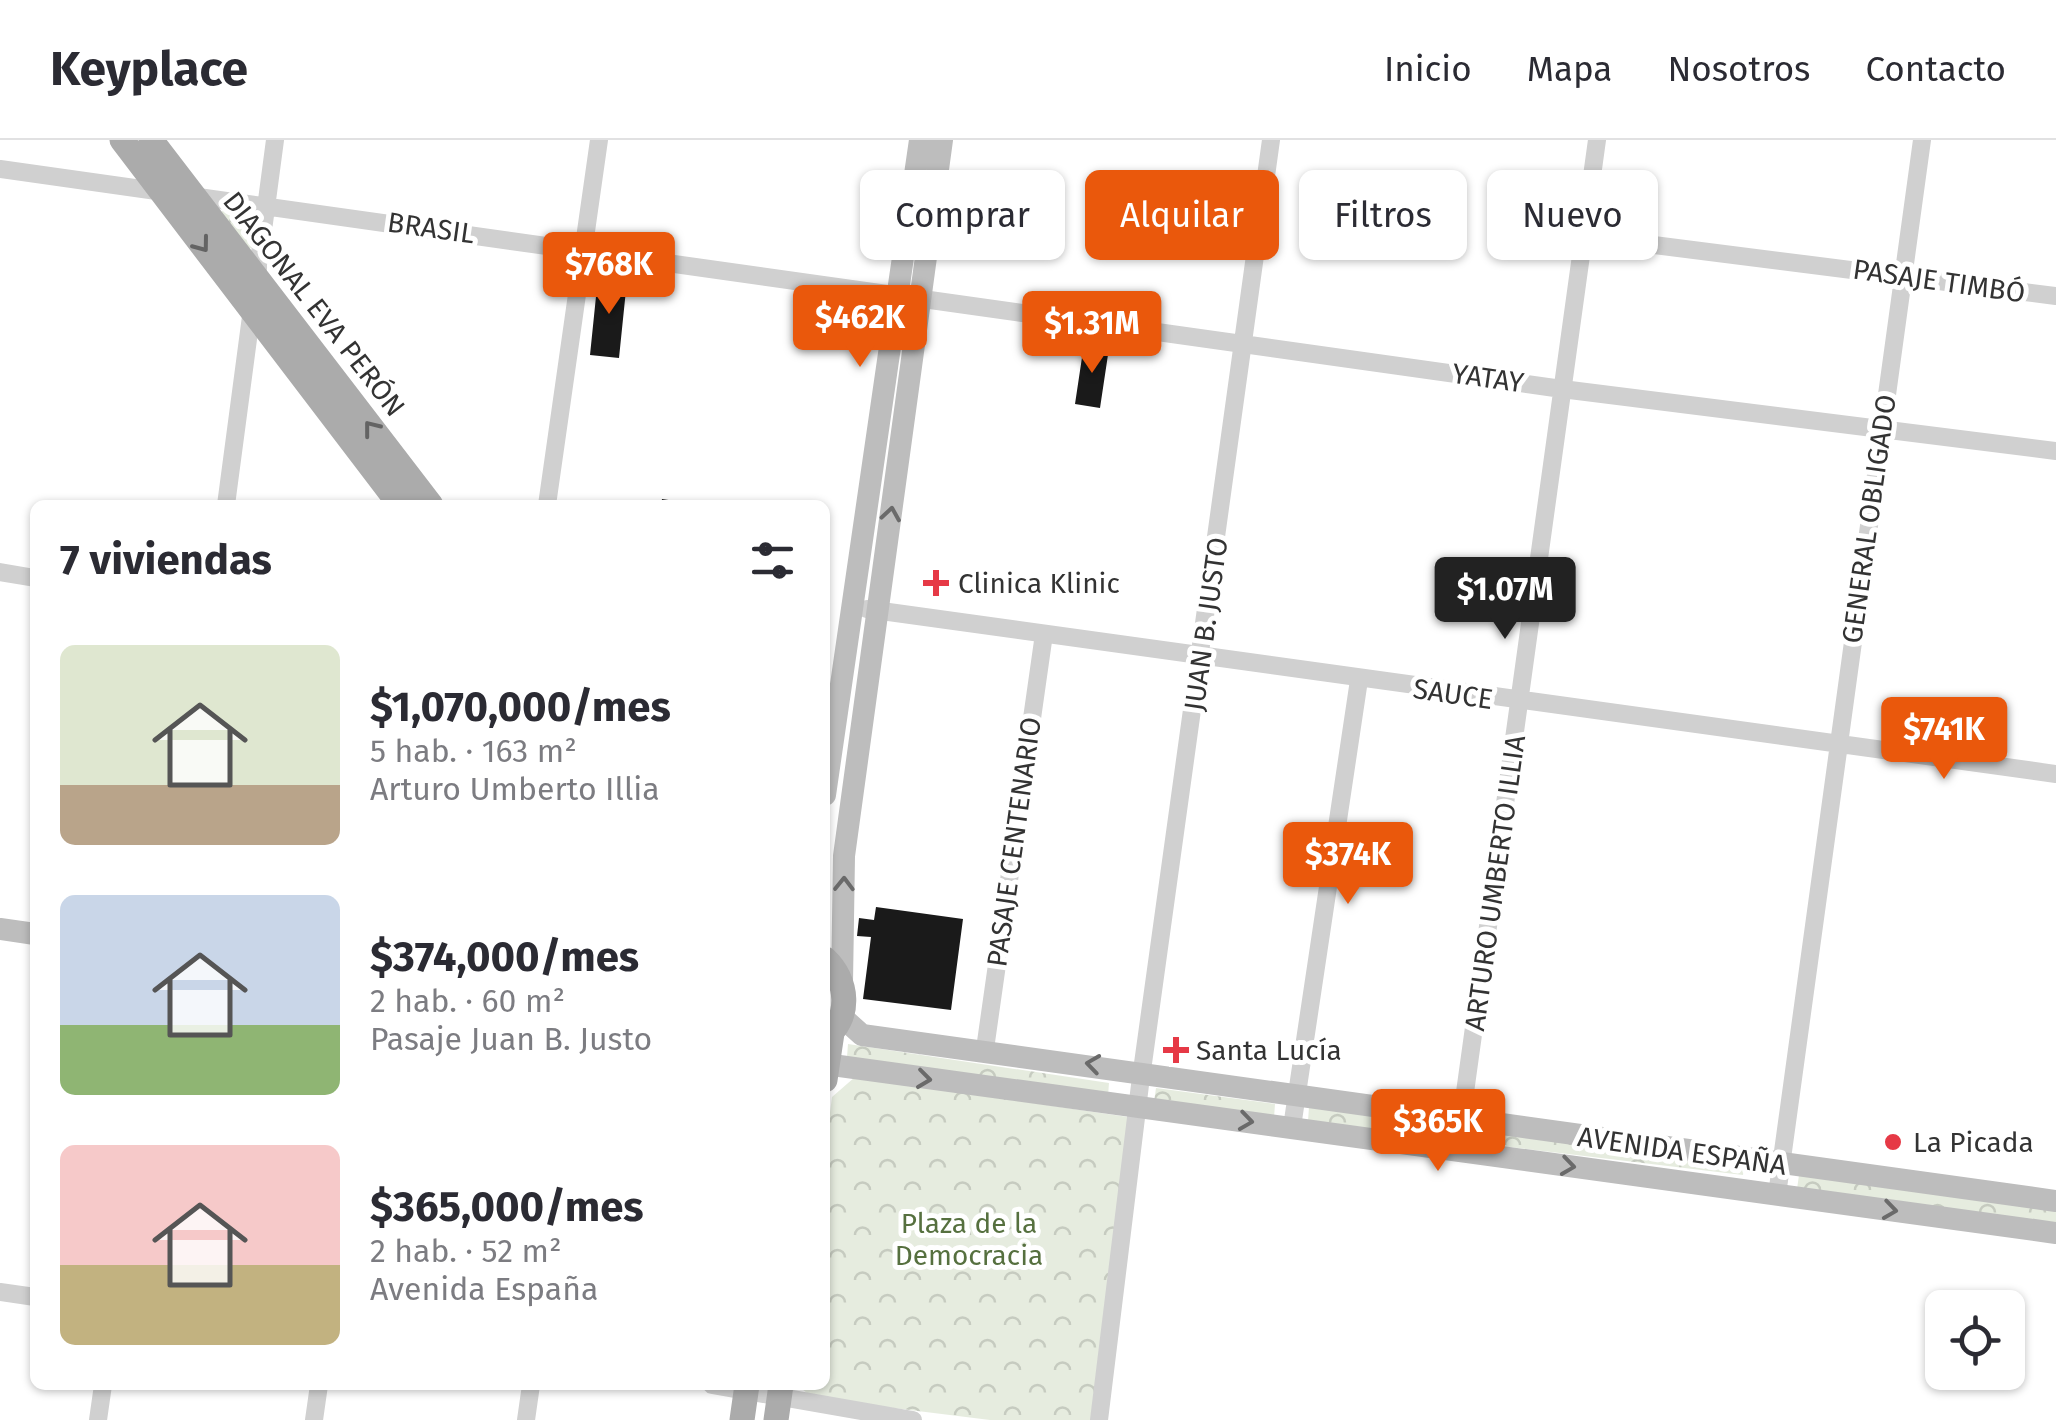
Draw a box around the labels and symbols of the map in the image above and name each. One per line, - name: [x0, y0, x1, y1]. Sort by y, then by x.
- street label: DIAGONAL EVA PERÓN: [216, 185, 412, 423]
- street label: BRASIL: [385, 206, 477, 250]
- pin: $768K: [539, 232, 679, 317]
- one-way arrow: [190, 234, 208, 252]
- street label: PASAJE TIMBÓ: [1851, 253, 2027, 309]
- pin: $462K: [790, 285, 930, 370]
- pin: $1.31M: [1011, 291, 1173, 376]
- street label: YATAY: [1450, 357, 1526, 399]
- street label: GENERAL OBLIGADO: [1835, 393, 1903, 645]
- one-way arrow: [366, 421, 383, 439]
- one-way arrow: [880, 506, 901, 522]
- street label: JUAN B. JUSTO: [1177, 535, 1235, 713]
- pin: $1.07M: [1424, 557, 1586, 642]
- place label: Clinica Klinic: [958, 567, 1120, 600]
- marker: Clinica Klinic: [923, 570, 949, 596]
- street label: SAUCE: [1411, 672, 1495, 716]
- pin: $741K: [1874, 697, 2014, 782]
- street label: PASAJE CENTENARIO: [980, 715, 1048, 969]
- street label: ARTURO UMBERTO ILLIA: [1458, 733, 1532, 1033]
- pin: $374K: [1278, 822, 1418, 907]
- one-way arrow: [833, 876, 855, 892]
- place label: Santa Lucía: [1196, 1034, 1342, 1067]
- marker: Santa Lucía: [1165, 1039, 1187, 1061]
- one-way arrow: [1085, 1055, 1102, 1076]
- one-way arrow: [916, 1068, 932, 1089]
- pin: $365K: [1368, 1089, 1508, 1174]
- one-way arrow: [1238, 1110, 1254, 1131]
- street label: AVENIDA ESPAÑA: [1575, 1120, 1789, 1182]
- place label: La Picada: [1913, 1126, 2034, 1159]
- marker: La Picada: [1882, 1131, 1904, 1153]
- one-way arrow: [1560, 1154, 1576, 1175]
- one-way arrow: [1882, 1199, 1898, 1220]
- park label: Plaza de la Democracia: [895, 1207, 1043, 1272]

